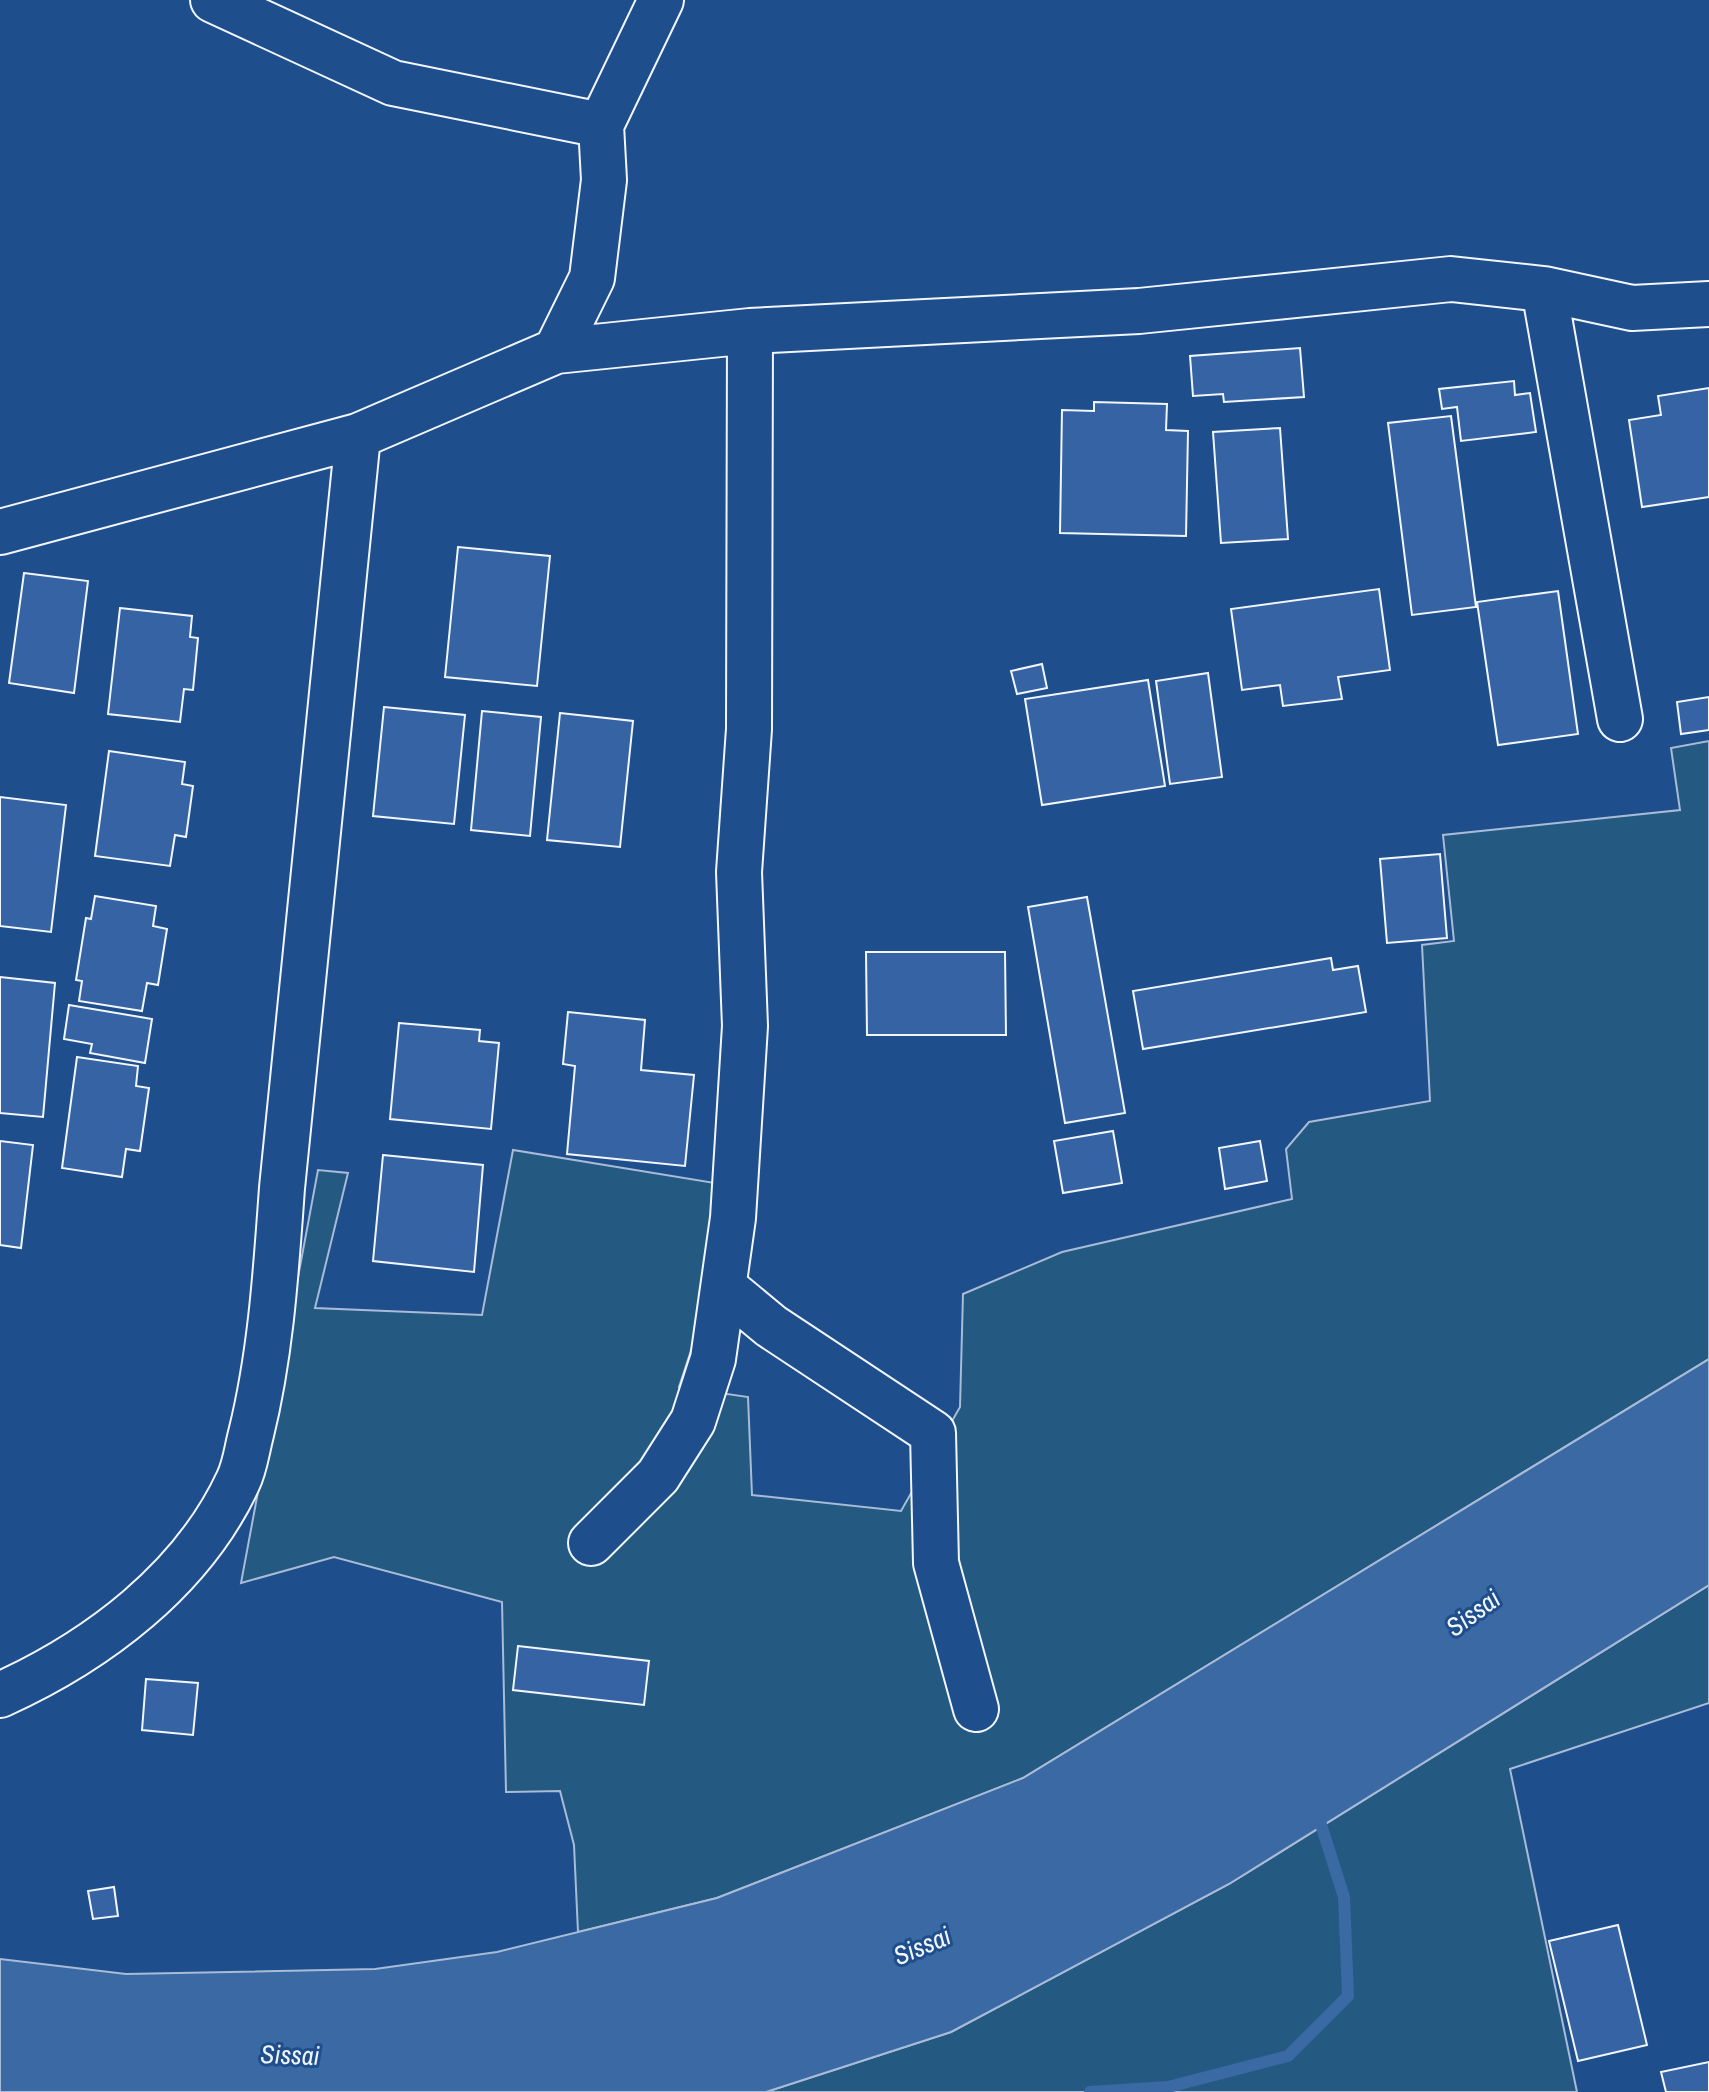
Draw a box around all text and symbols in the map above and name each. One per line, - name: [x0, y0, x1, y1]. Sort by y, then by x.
- water label: Sissai: [1438, 1581, 1507, 1644]
- water label: Sissai: [888, 1918, 956, 1973]
- water label: Sissai: [260, 2036, 320, 2073]

